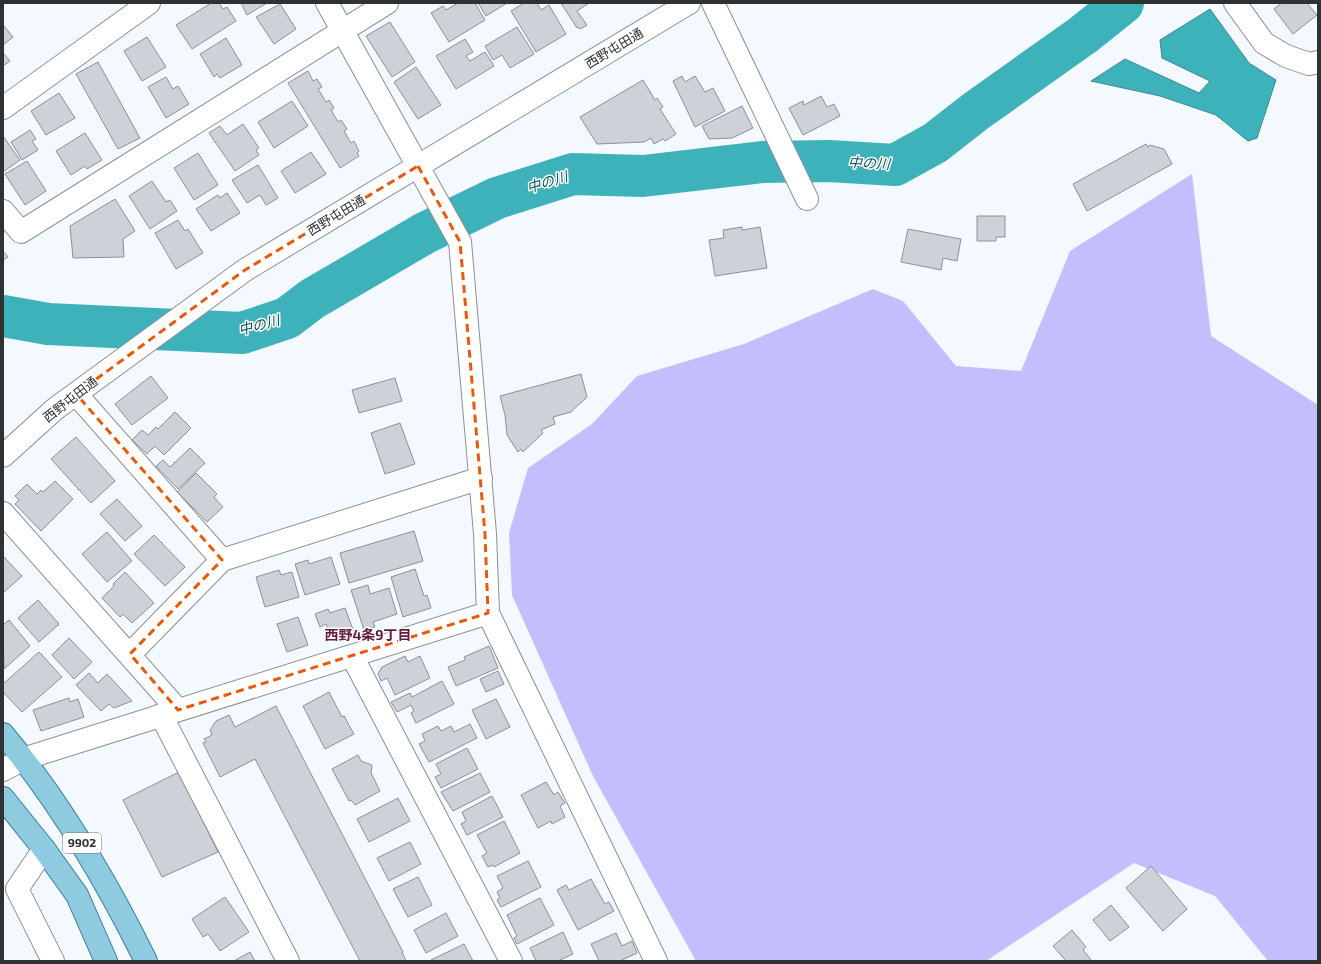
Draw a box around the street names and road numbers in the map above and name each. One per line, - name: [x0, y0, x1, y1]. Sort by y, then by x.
- street label: 西野屯田通: [582, 24, 646, 72]
- street label: 西野屯田通: [304, 191, 368, 239]
- street label: 西野屯田通: [39, 373, 101, 425]
- road number: 9902: [63, 833, 101, 853]

